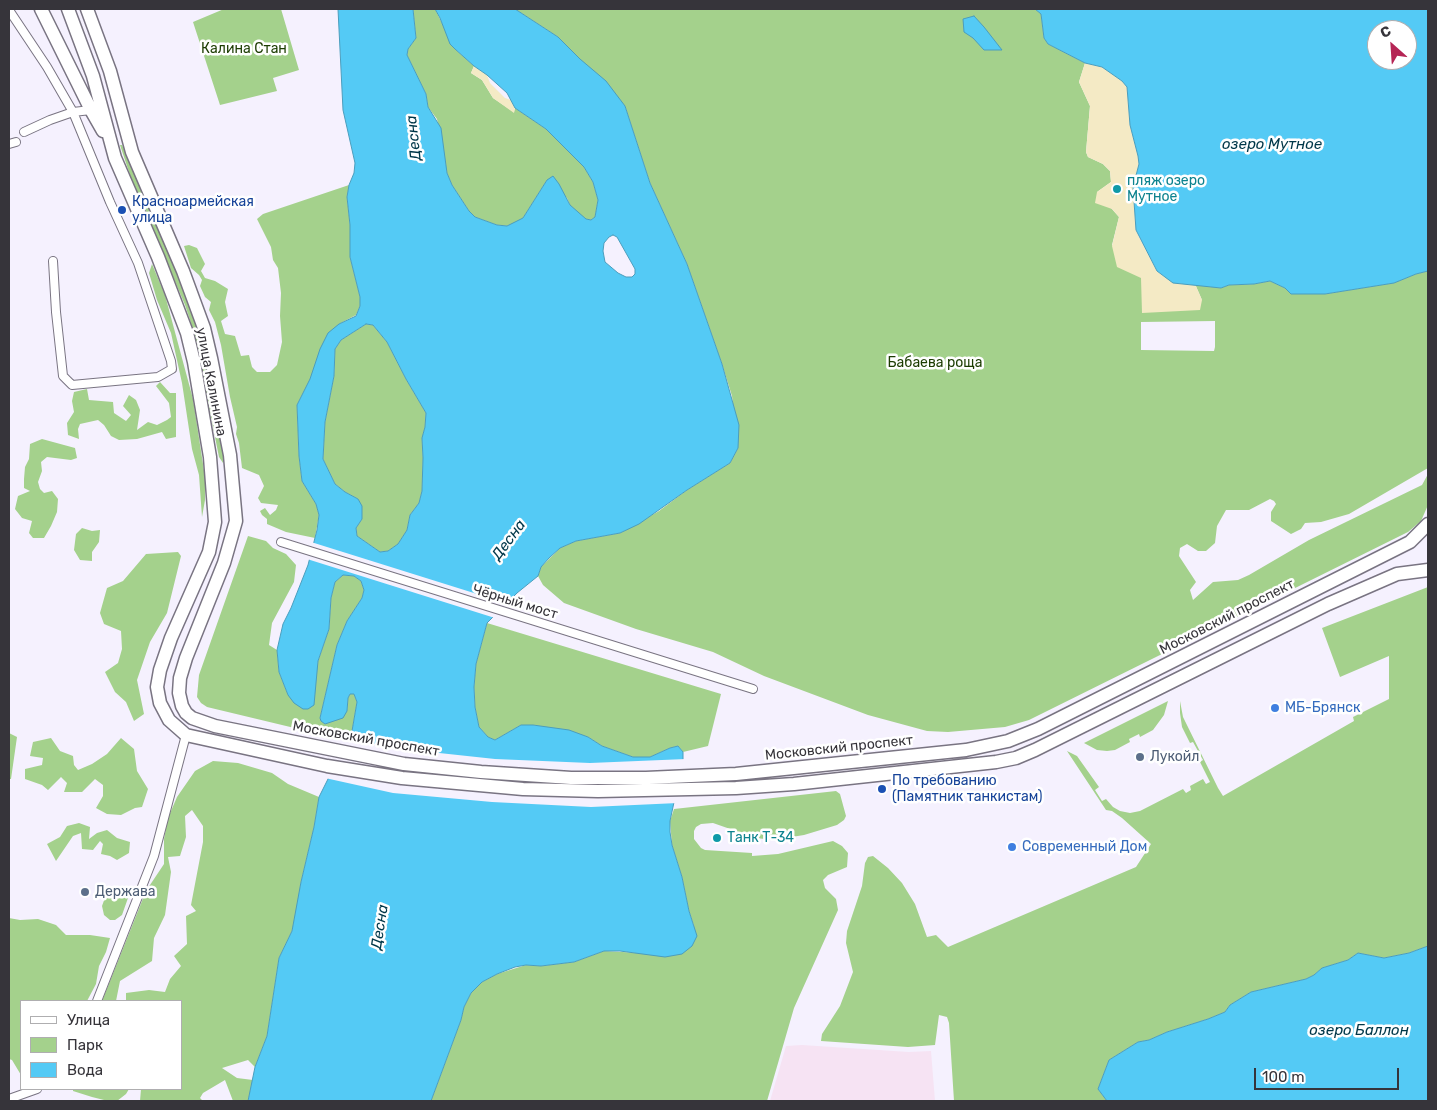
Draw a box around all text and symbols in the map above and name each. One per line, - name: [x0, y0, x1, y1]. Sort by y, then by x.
- north arrow: [1367, 20, 1417, 70]
- text: С: [1377, 22, 1394, 42]
- park label: Калина Стан: [201, 41, 287, 57]
- water label: Десна: [403, 115, 425, 161]
- water label: озеро Мутное: [1222, 136, 1322, 154]
- place label: пляж озеро Мутное: [1127, 173, 1205, 206]
- marker: пляж озеро Мутное: [1111, 183, 1123, 195]
- place label: Красноармейская улица: [132, 194, 254, 226]
- marker: Красноармейская улица: [116, 204, 128, 216]
- street label: улица Калинина: [192, 326, 230, 438]
- park label: Бабаева роща: [888, 355, 982, 371]
- water label: Десна: [488, 517, 530, 563]
- street label: Московский проспект: [1157, 576, 1297, 658]
- street label: Чёрный мост: [470, 581, 560, 623]
- place label: МБ-Брянск: [1285, 700, 1360, 716]
- marker: МБ-Брянск: [1269, 702, 1281, 714]
- street label: Московский проспект: [291, 718, 441, 760]
- street label: Московский проспект: [764, 732, 914, 764]
- place label: Лукойл: [1150, 749, 1199, 765]
- marker: Лукойл: [1134, 751, 1146, 763]
- place label: По требованию (Памятник танкистам): [892, 773, 1043, 806]
- marker: По требованию (Памятник танкистам): [876, 783, 888, 795]
- place label: Танк Т-34: [727, 830, 794, 846]
- marker: Танк Т-34: [711, 832, 723, 844]
- place label: Современный Дом: [1022, 839, 1147, 855]
- marker: Современный Дом: [1006, 841, 1018, 853]
- place label: Держава: [95, 884, 156, 900]
- marker: Держава: [79, 886, 91, 898]
- water label: Десна: [368, 903, 392, 951]
- legend: [20, 1000, 182, 1090]
- text: Улица: [67, 1011, 110, 1029]
- water label: озеро Баллон: [1309, 1022, 1409, 1040]
- text: Парк: [67, 1036, 103, 1054]
- scale bar: [1257, 1058, 1402, 1090]
- text: Вода: [67, 1061, 103, 1079]
- text: 100 m: [1262, 1068, 1304, 1086]

